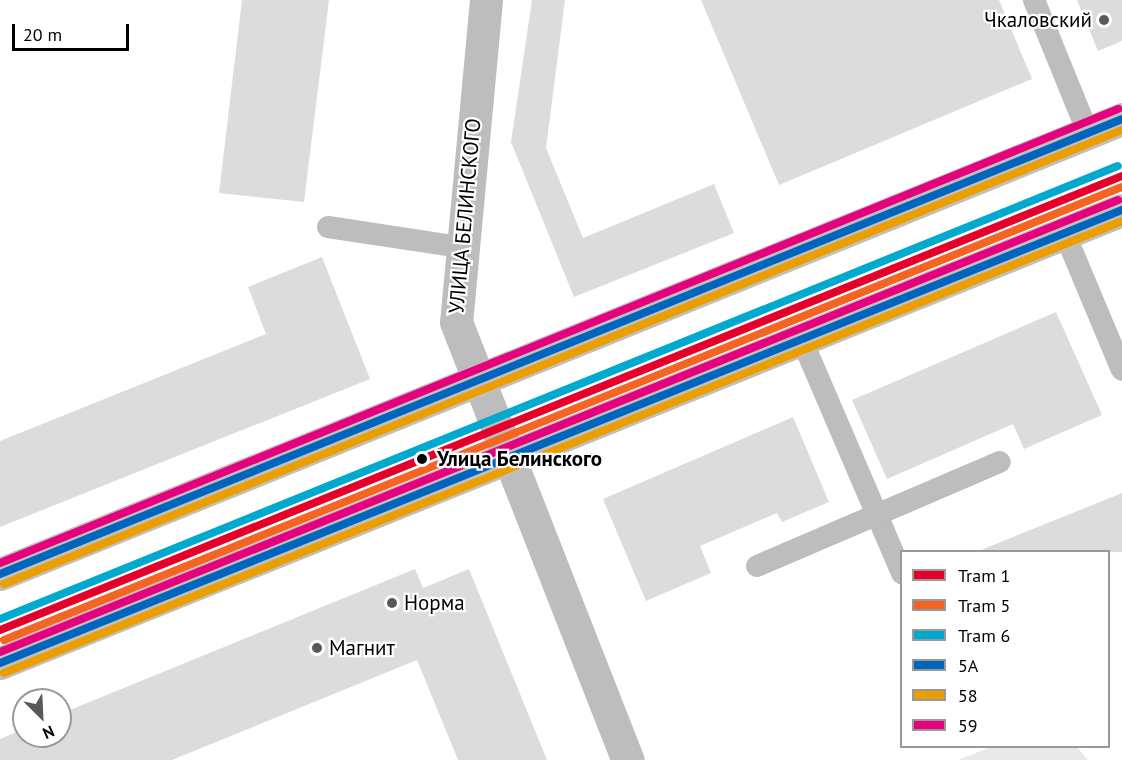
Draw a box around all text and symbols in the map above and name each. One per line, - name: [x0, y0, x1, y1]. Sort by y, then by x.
- place label: Чкаловский: [984, 7, 1092, 33]
- scale bar: [15, 12, 132, 50]
- marker: Чкаловский: [1097, 13, 1111, 27]
- text: 20 m: [23, 23, 62, 46]
- street label: УЛИЦА БЕЛИНСКОГО: [444, 117, 486, 315]
- place label: Улица Белинского: [437, 446, 602, 472]
- marker: Улица Белинского: [412, 449, 432, 469]
- legend: [900, 550, 1110, 748]
- text: Tram 1: [958, 564, 1010, 587]
- place label: Норма: [404, 590, 465, 616]
- text: Tram 5: [958, 594, 1010, 617]
- marker: Норма: [385, 596, 399, 610]
- text: Tram 6: [958, 624, 1010, 647]
- place label: Магнит: [329, 635, 395, 661]
- marker: Магнит: [310, 641, 324, 655]
- text: 5А: [958, 654, 978, 677]
- text: 58: [958, 684, 978, 707]
- north arrow: [12, 688, 72, 748]
- text: 59: [958, 714, 978, 737]
- text: N: [40, 721, 57, 744]

